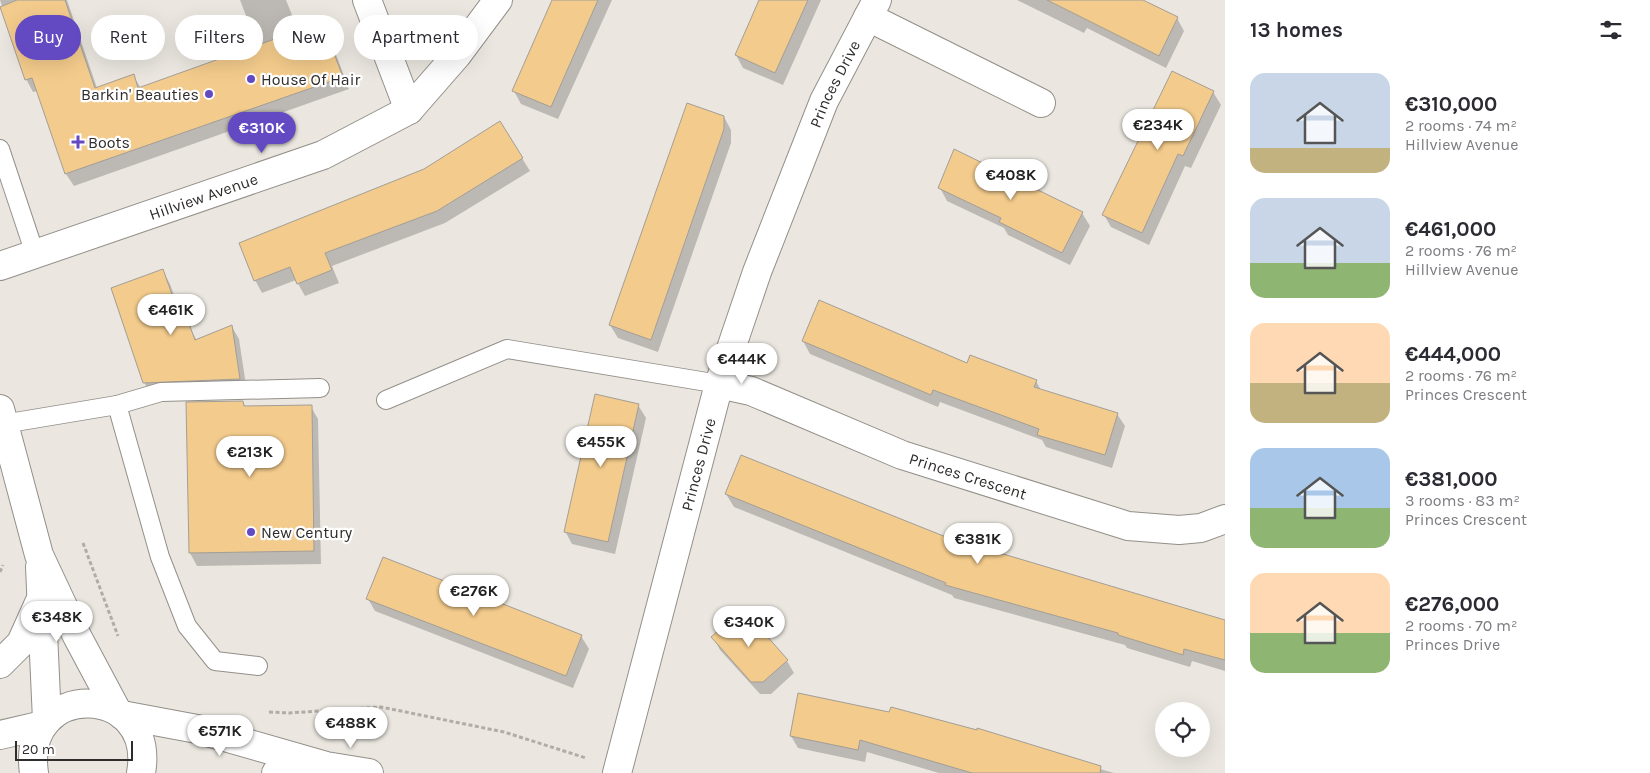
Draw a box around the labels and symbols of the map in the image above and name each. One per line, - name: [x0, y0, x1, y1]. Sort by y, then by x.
- street label: Princes Drive: [805, 37, 864, 130]
- place label: House Of Hair: [261, 70, 360, 89]
- marker: House Of Hair: [245, 73, 257, 85]
- place label: Barkin' Beauties: [81, 85, 199, 104]
- marker: Barkin' Beauties: [203, 88, 215, 100]
- pin: €234K: [1123, 108, 1193, 151]
- pin: €310K: [227, 112, 297, 154]
- place label: Boots: [88, 133, 130, 152]
- marker: Boots: [72, 136, 84, 148]
- pin: €408K: [976, 158, 1046, 201]
- street label: Hillview Avenue: [147, 169, 260, 224]
- pin: €461K: [136, 294, 206, 336]
- pin: €444K: [707, 342, 777, 385]
- street label: Princes Drive: [677, 416, 719, 513]
- pin: €455K: [566, 426, 636, 468]
- pin: €213K: [215, 436, 285, 478]
- street label: Princes Crescent: [907, 448, 1029, 503]
- pin: €381K: [943, 522, 1013, 565]
- place label: New Century: [261, 523, 353, 542]
- marker: New Century: [245, 526, 257, 538]
- pin: €276K: [439, 574, 509, 617]
- pin: €348K: [22, 600, 92, 643]
- pin: €340K: [714, 606, 784, 648]
- pin: €488K: [316, 706, 386, 749]
- pin: €571K: [185, 714, 255, 757]
- scale bar: [15, 738, 132, 761]

